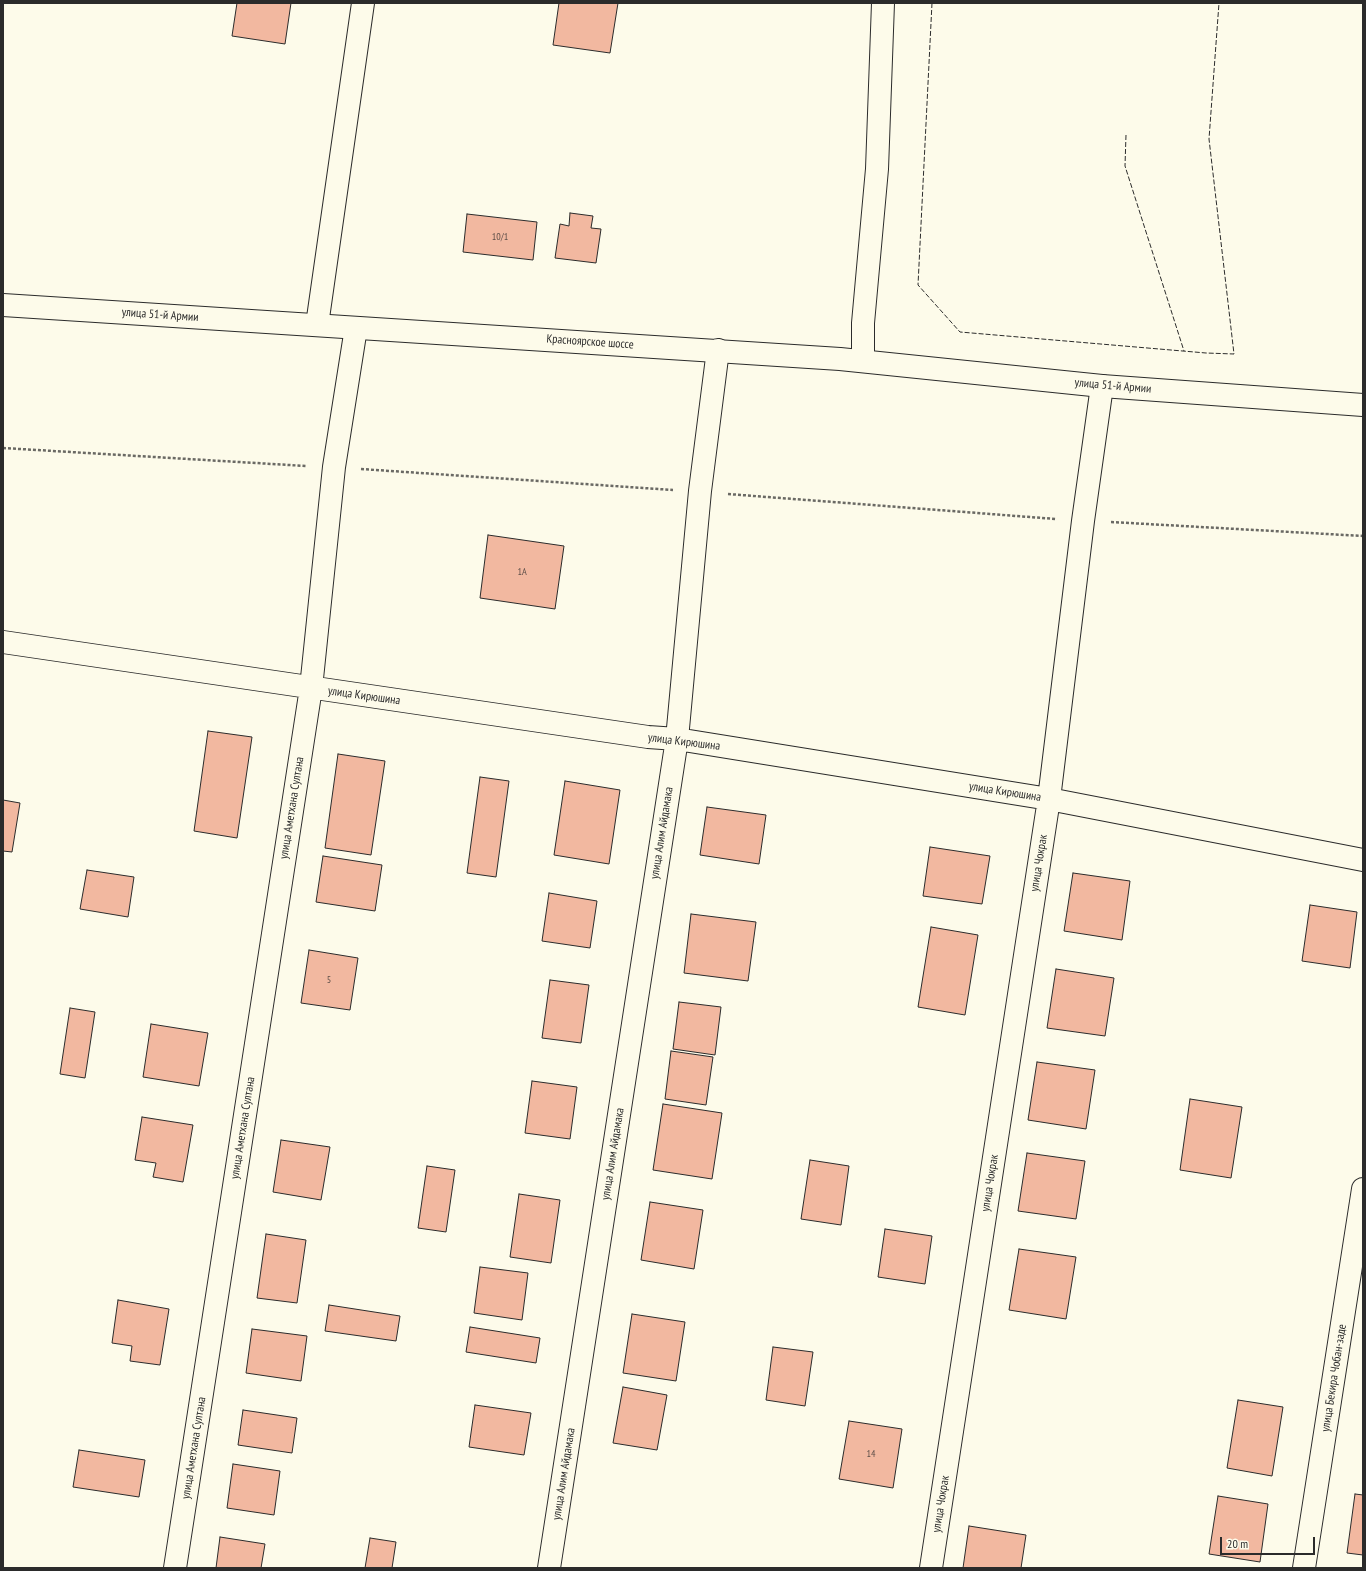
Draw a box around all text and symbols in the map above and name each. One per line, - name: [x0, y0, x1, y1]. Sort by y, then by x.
- house number: 10/1: [492, 231, 508, 243]
- street label: улица 51-й Армии: [121, 305, 199, 325]
- street label: Красноярское шоссе: [546, 332, 634, 352]
- street label: улица 51-й Армии: [1074, 375, 1152, 397]
- house number: 1А: [517, 566, 527, 578]
- street label: улица Кирюшина: [327, 684, 401, 708]
- street label: улица Кирюшина: [647, 730, 721, 754]
- street label: улица Аметхана Султана: [277, 756, 307, 860]
- street label: улица Кирюшина: [968, 779, 1042, 805]
- street label: улица Алим Айдамака: [648, 786, 676, 880]
- street label: улица Чокрак: [1027, 833, 1051, 893]
- house number: 5: [327, 974, 331, 986]
- street label: улица Аметхана Султана: [228, 1076, 258, 1180]
- street label: улица Алим Айдамака: [599, 1107, 627, 1201]
- street label: улица Чокрак: [978, 1153, 1002, 1213]
- street label: улица Бекира Чобан-заде: [1318, 1323, 1350, 1433]
- street label: улица Аметхана Султана: [179, 1396, 209, 1500]
- street label: улица Алим Айдамака: [550, 1427, 578, 1521]
- house number: 14: [867, 1448, 875, 1460]
- street label: улица Чокрак: [929, 1474, 953, 1534]
- scale bar: [1222, 1529, 1317, 1555]
- text: 20 m: [1227, 1536, 1248, 1551]

